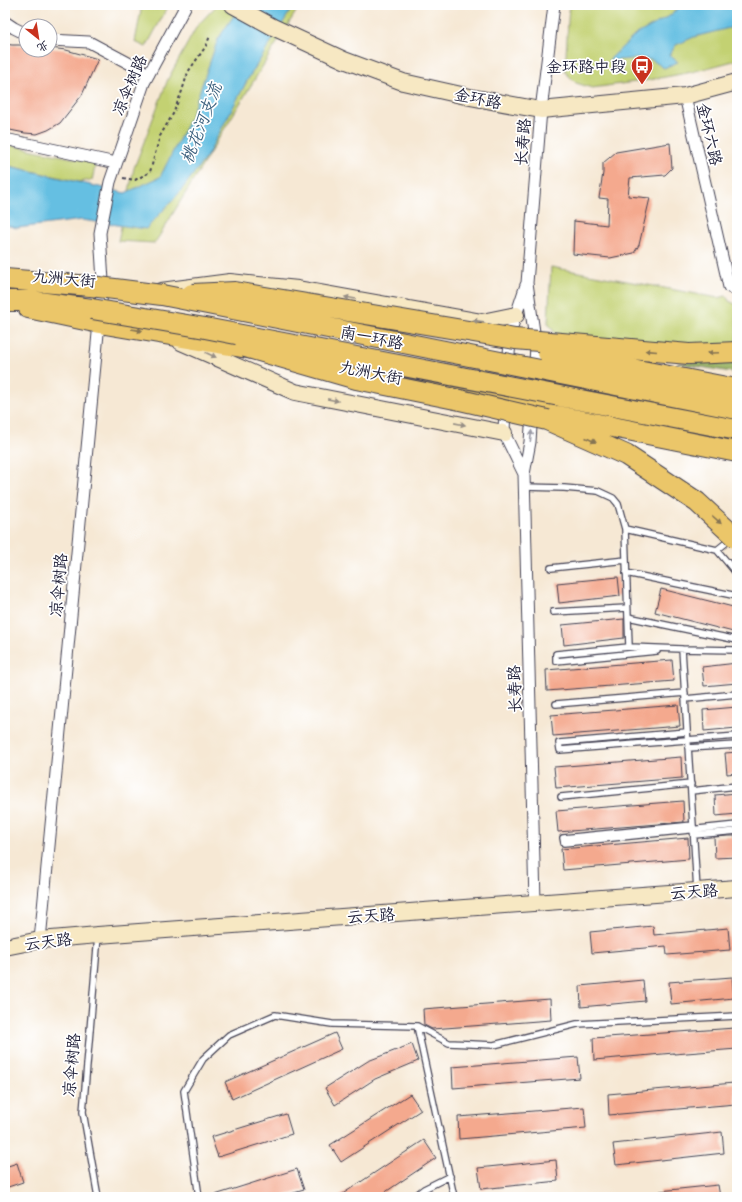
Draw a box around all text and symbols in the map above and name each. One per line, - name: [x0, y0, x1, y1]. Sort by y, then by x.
- north arrow: [18, 18, 58, 58]
- text: 北: [34, 37, 51, 55]
- street label: 凉伞树路: [108, 52, 153, 119]
- bus stop icon: 金环路中段: [629, 53, 655, 86]
- place label: 金环路中段: [546, 57, 626, 78]
- water label: 桃花河支流: [176, 79, 228, 167]
- street label: 金环路: [452, 85, 503, 114]
- street label: 金环六路: [691, 101, 726, 168]
- street label: 长寿路: [511, 117, 536, 167]
- street label: 九洲大街: [31, 266, 97, 293]
- one-way arrow: [344, 295, 356, 301]
- one-way arrow: [472, 317, 484, 324]
- street label: 南一环路: [338, 322, 405, 355]
- one-way arrow: [131, 327, 144, 333]
- one-way arrow: [645, 347, 657, 354]
- one-way arrow: [707, 350, 719, 357]
- one-way arrow: [206, 352, 217, 358]
- street label: 九洲大街: [337, 357, 404, 390]
- one-way arrow: [326, 397, 339, 403]
- one-way arrow: [454, 421, 466, 427]
- one-way arrow: [527, 430, 534, 442]
- one-way arrow: [585, 437, 597, 443]
- one-way arrow: [712, 516, 722, 525]
- street label: 凉伞树路: [46, 552, 73, 618]
- street label: 长寿路: [504, 665, 527, 713]
- street label: 云天路: [669, 880, 719, 905]
- street label: 云天路: [346, 904, 396, 929]
- street label: 云天路: [23, 929, 73, 956]
- street label: 凉伞树路: [59, 1032, 86, 1098]

